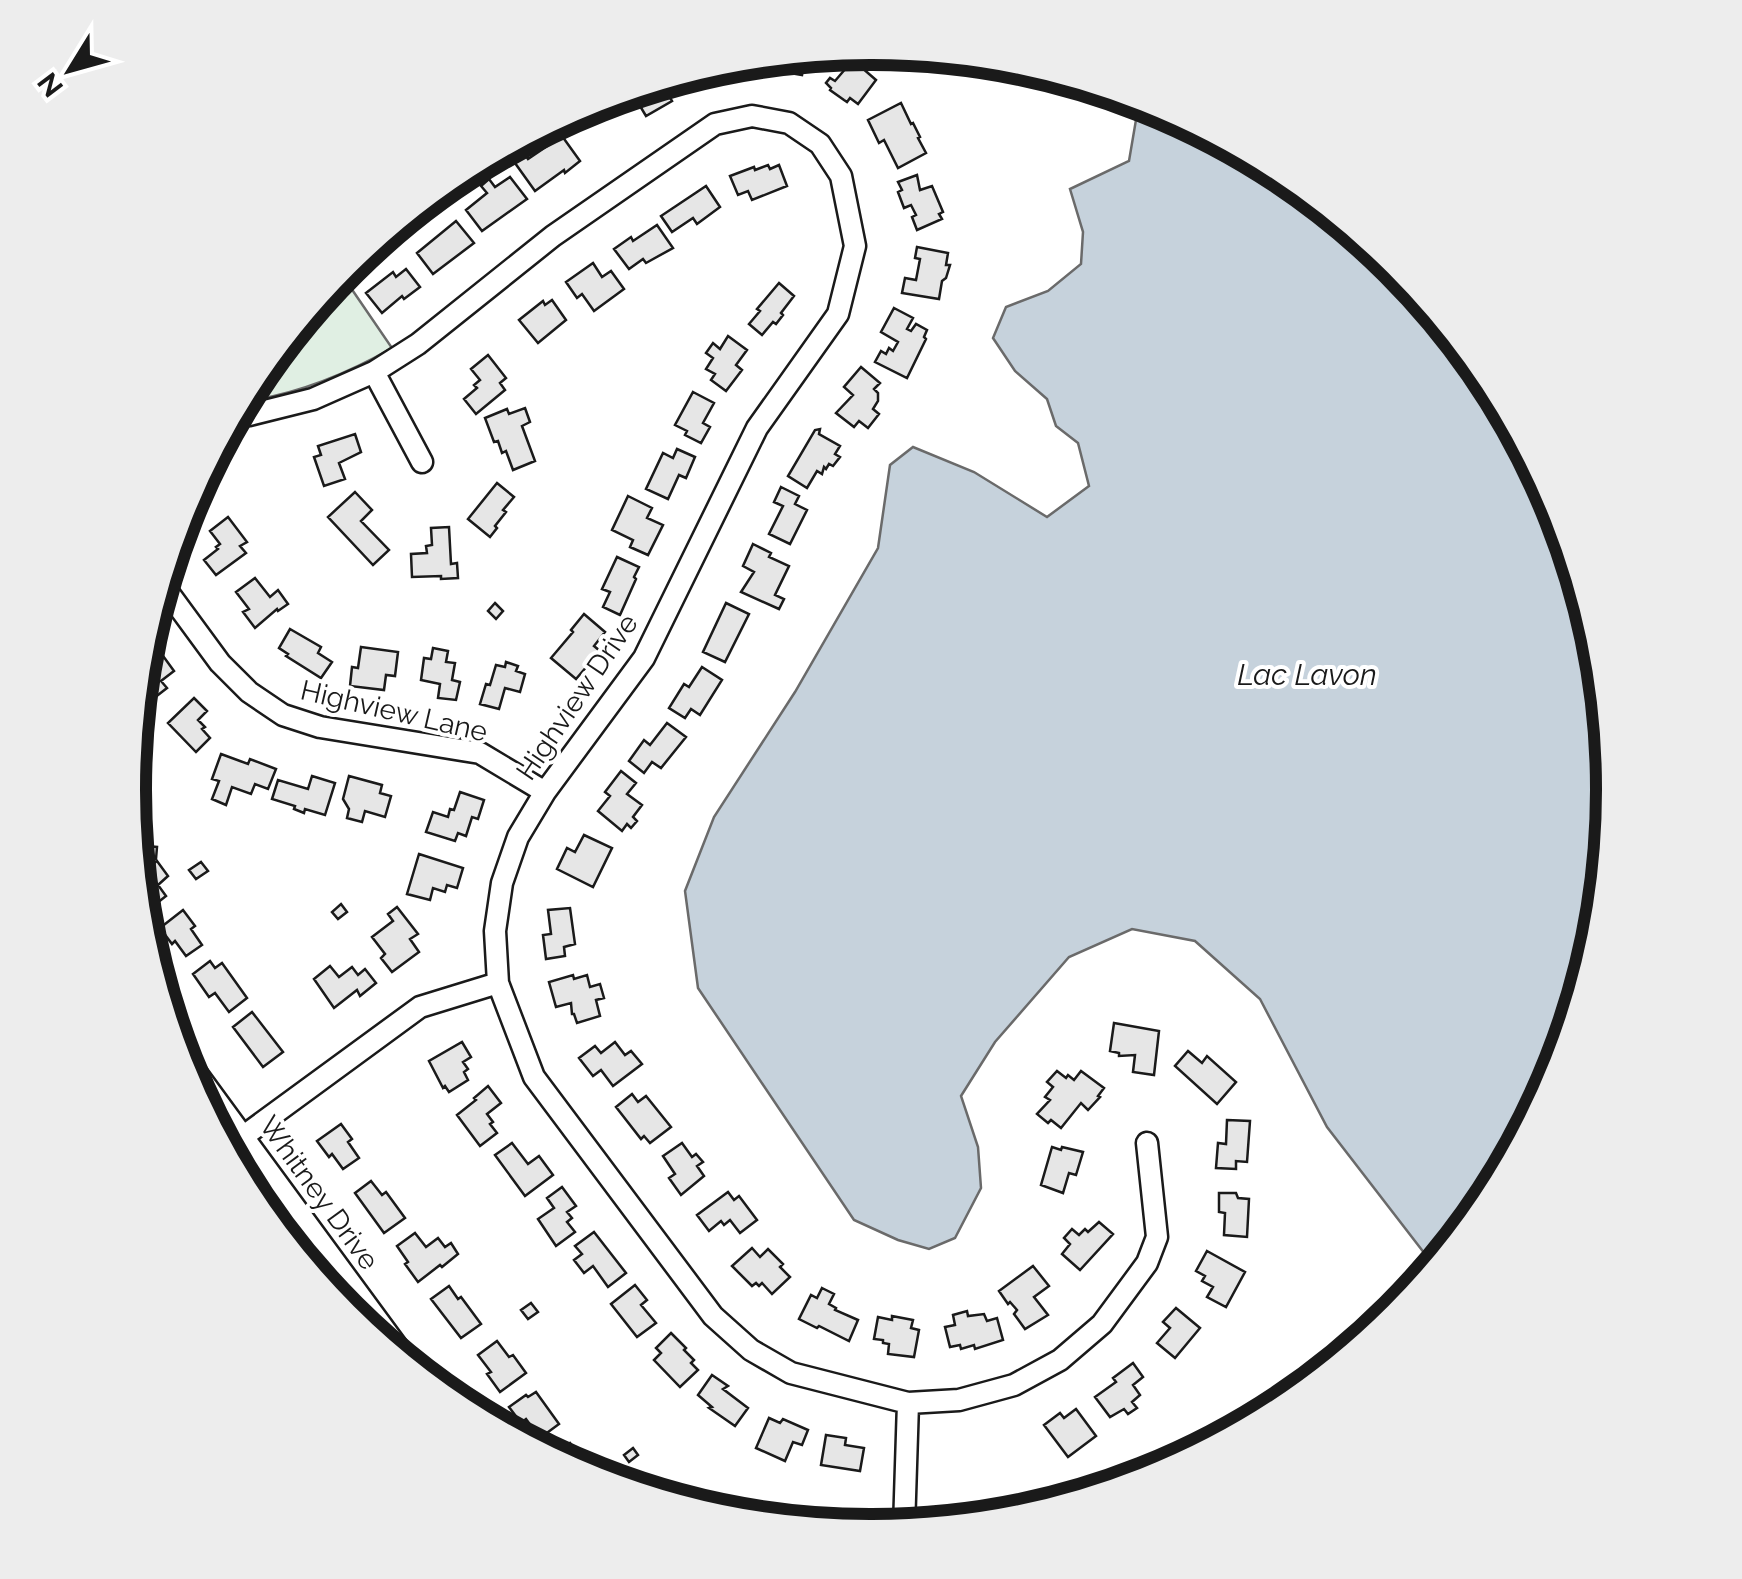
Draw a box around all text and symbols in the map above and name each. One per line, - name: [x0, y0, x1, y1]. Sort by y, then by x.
- north arrow: [20, 20, 120, 120]
- text: N: [31, 66, 70, 103]
- street label: Highview Drive: [509, 608, 645, 786]
- water label: Lac Lavon: [1237, 657, 1377, 692]
- street label: Highview Lane: [297, 673, 491, 749]
- street label: Whitney Drive: [252, 1110, 386, 1276]

